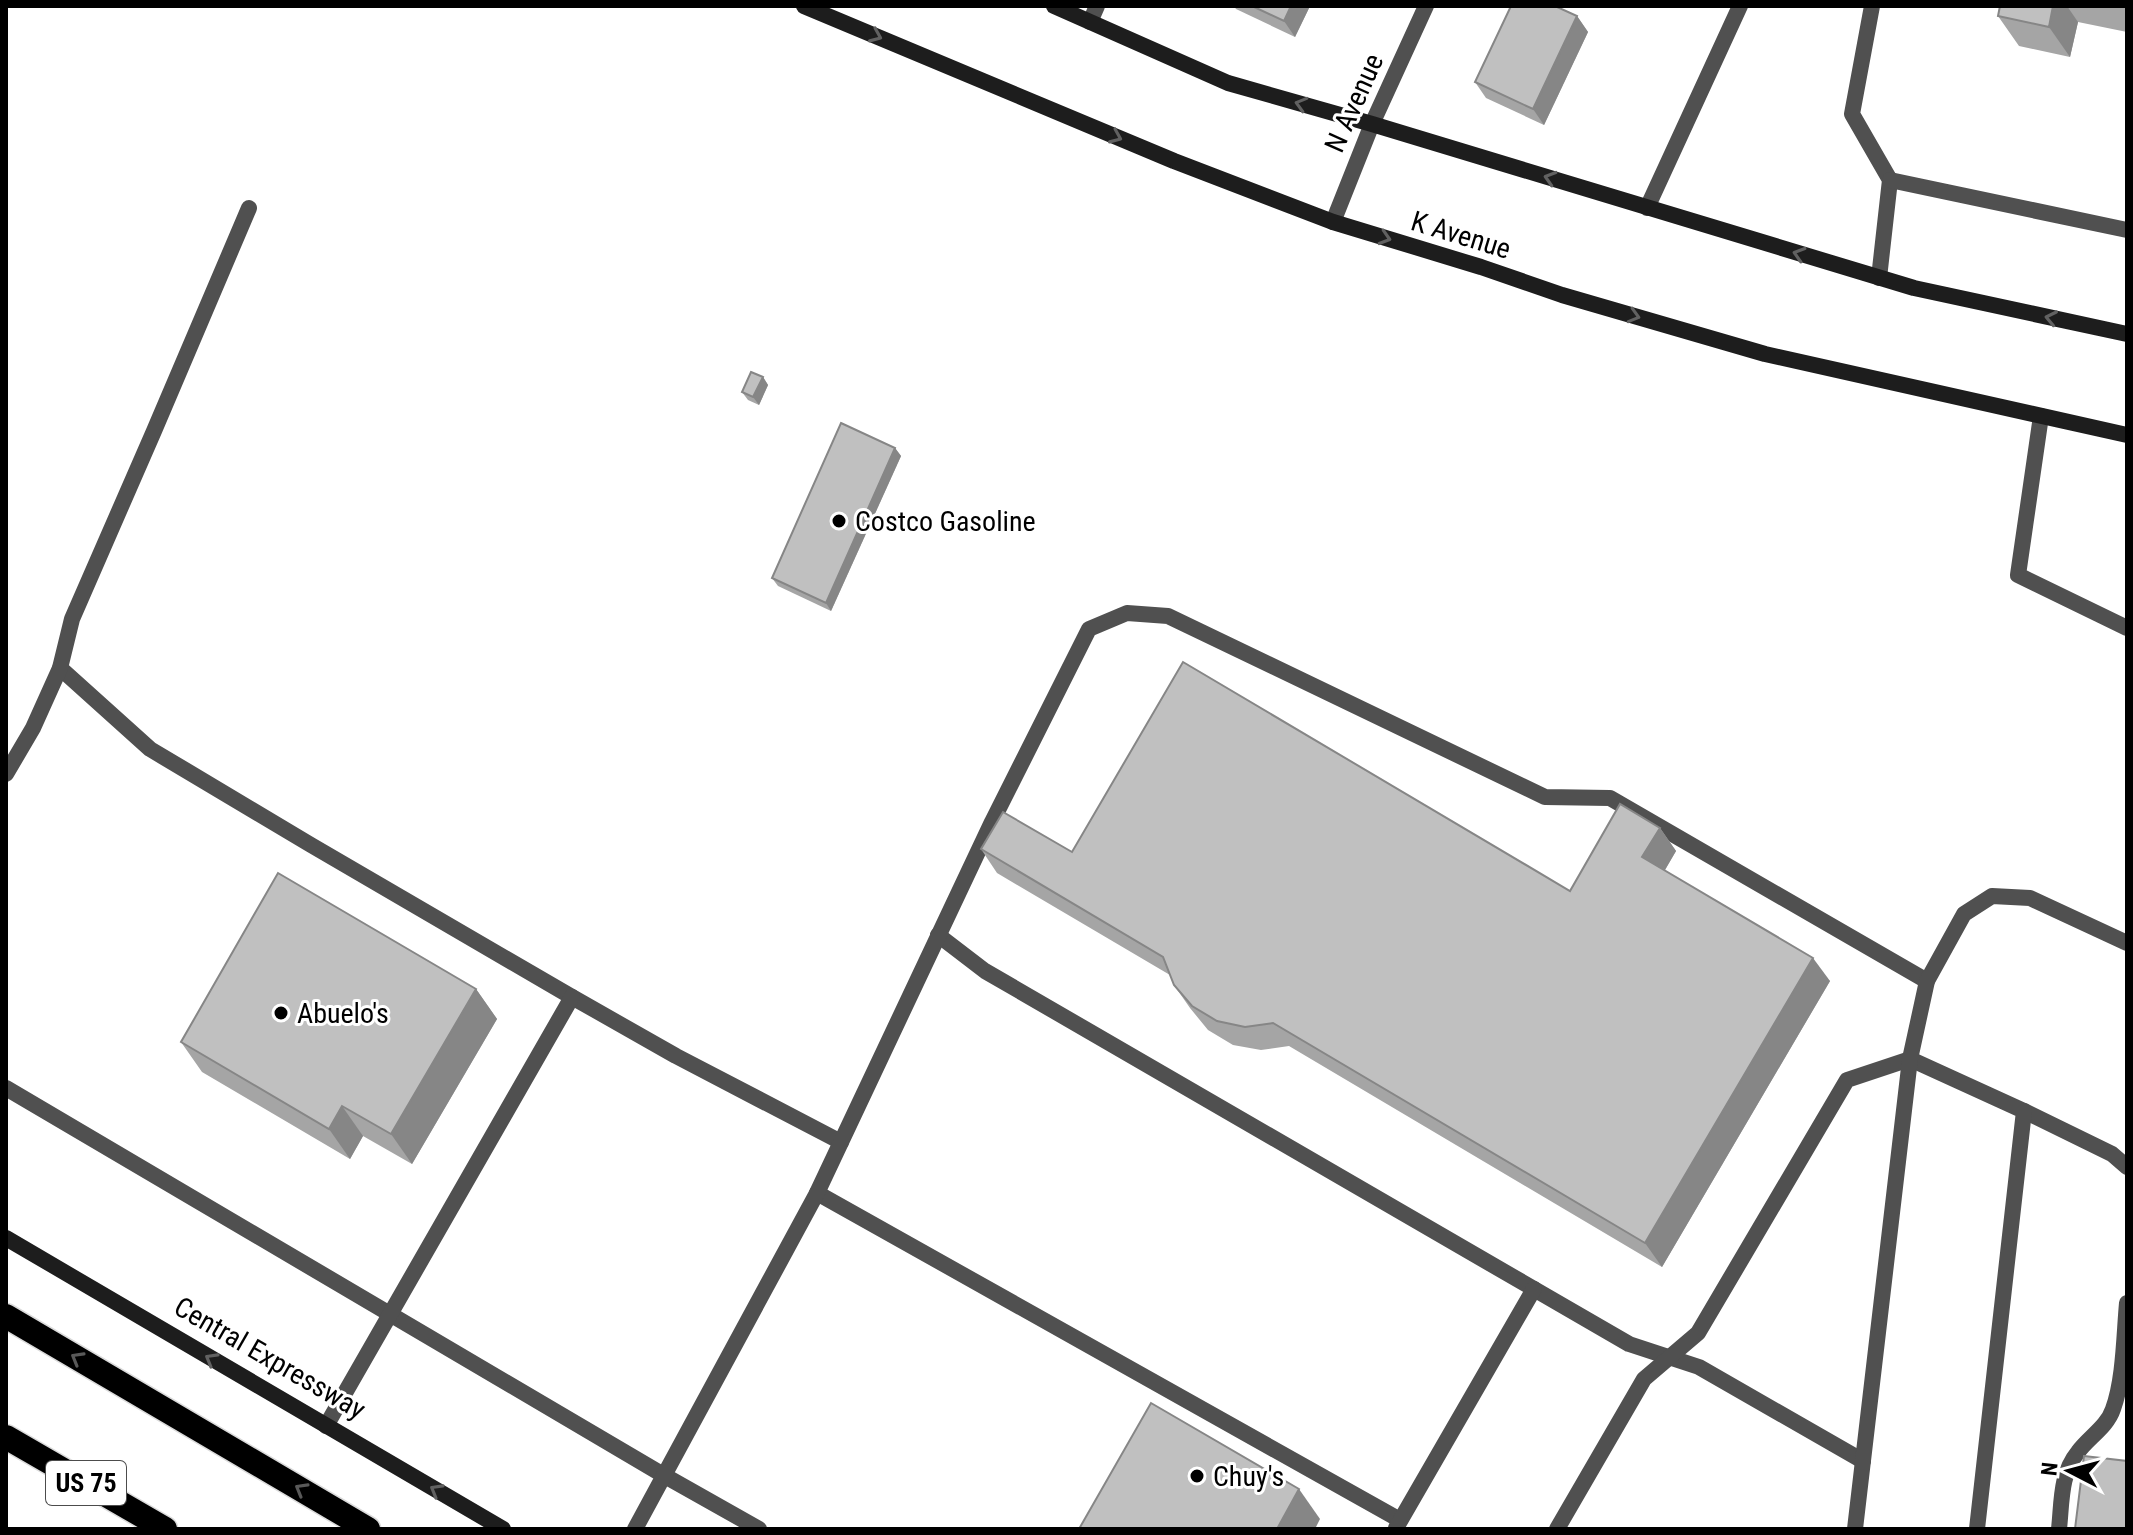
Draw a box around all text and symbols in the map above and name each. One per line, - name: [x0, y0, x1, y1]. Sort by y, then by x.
- one-way arrow: [868, 27, 882, 43]
- street label: N Avenue: [1318, 49, 1390, 157]
- one-way arrow: [1295, 97, 1309, 113]
- one-way arrow: [1108, 127, 1122, 143]
- one-way arrow: [1544, 171, 1558, 187]
- street label: K Avenue: [1407, 204, 1515, 266]
- one-way arrow: [1378, 229, 1392, 245]
- one-way arrow: [1793, 247, 1806, 263]
- one-way arrow: [1626, 307, 1640, 323]
- one-way arrow: [2044, 310, 2058, 327]
- place label: Costco Gasoline: [855, 505, 1036, 538]
- marker: Costco Gasoline: [830, 512, 848, 530]
- place label: Abuelo's: [297, 997, 389, 1030]
- marker: Abuelo's: [272, 1004, 290, 1022]
- street label: Central Expressway: [169, 1290, 372, 1426]
- one-way arrow: [71, 1352, 86, 1367]
- one-way arrow: [205, 1353, 220, 1369]
- north arrow: [2029, 1431, 2109, 1511]
- place label: Chuy's: [1213, 1460, 1284, 1493]
- road number: US 75: [46, 1461, 126, 1505]
- text: N: [2036, 1461, 2063, 1477]
- marker: Chuy's: [1188, 1467, 1206, 1485]
- one-way arrow: [295, 1484, 310, 1499]
- one-way arrow: [430, 1484, 445, 1500]

